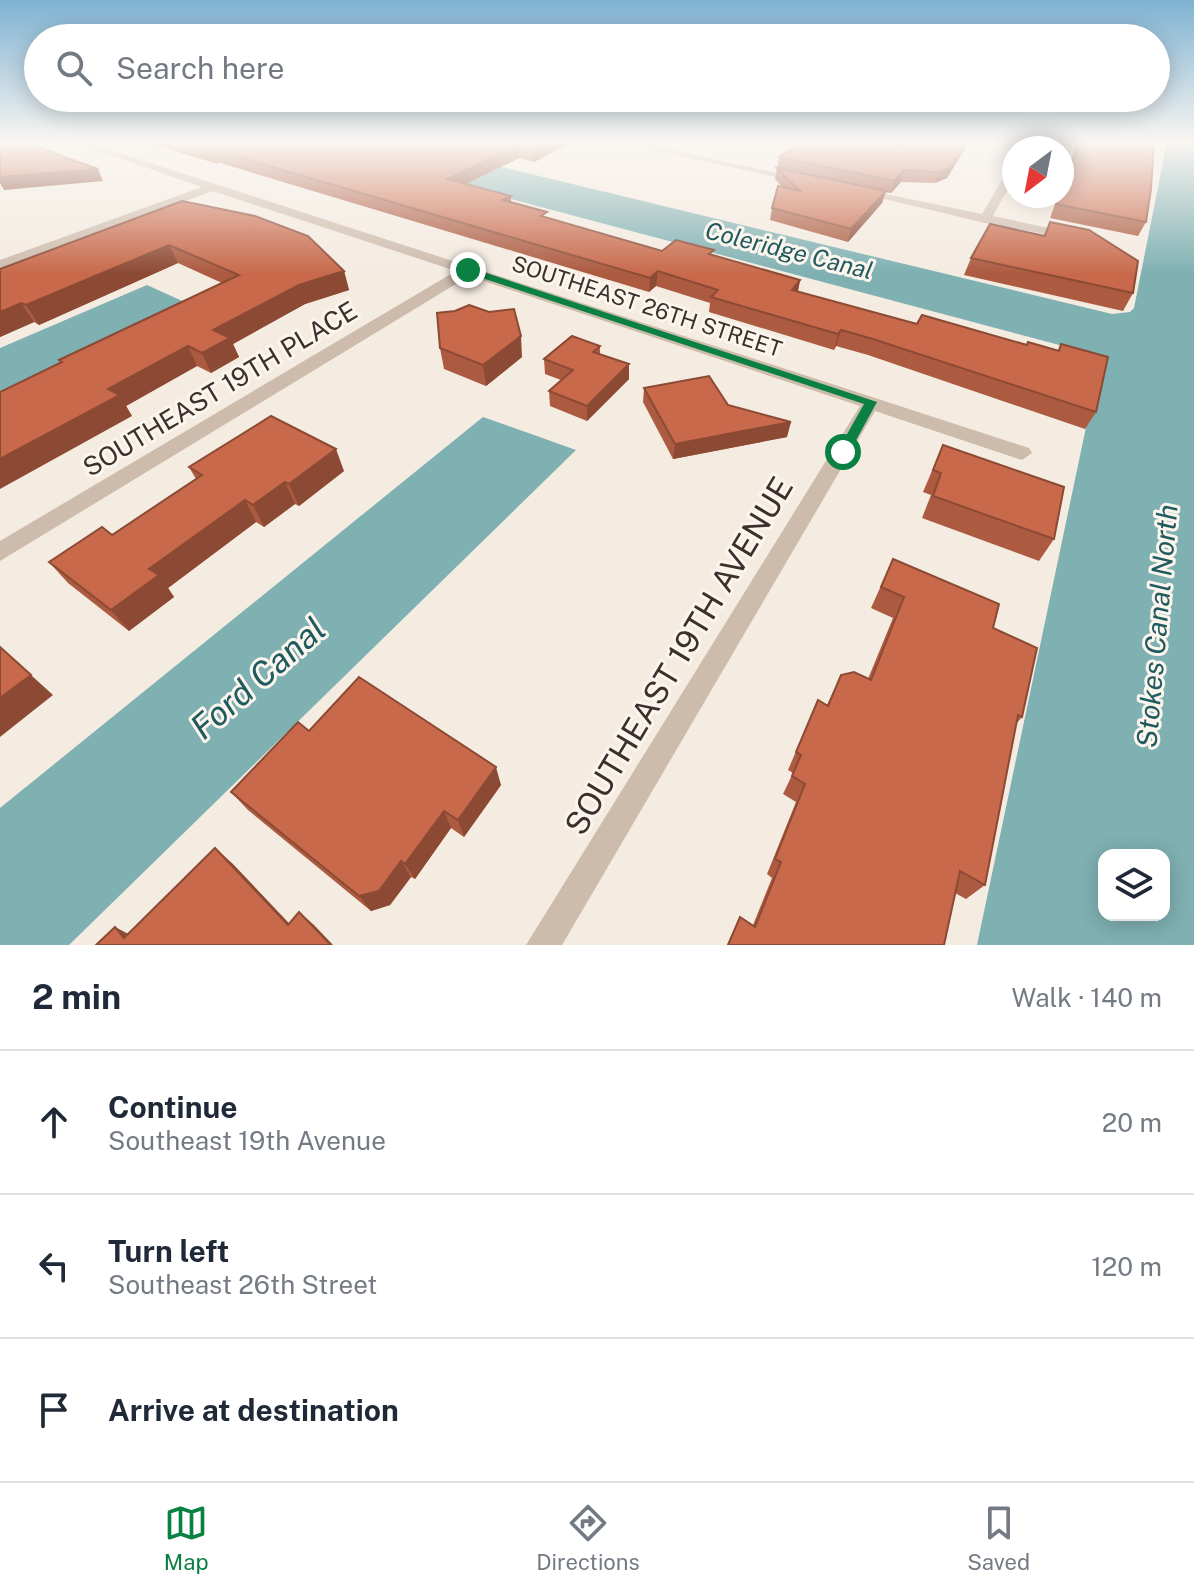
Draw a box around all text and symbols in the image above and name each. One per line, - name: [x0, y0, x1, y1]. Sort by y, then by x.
- search box: [24, 24, 1170, 112]
- icon: search: [52, 46, 96, 90]
- text: Search here: [116, 50, 284, 86]
- north arrow: [1002, 136, 1074, 208]
- water label: Coleridge Canal: [703, 216, 876, 284]
- street label: SOUTHEAST 26TH STREET: [509, 250, 785, 362]
- route end: [450, 252, 486, 288]
- street label: SOUTHEAST 19TH PLACE: [77, 294, 362, 483]
- route start: [825, 434, 861, 470]
- street label: SOUTHEAST 19TH AVENUE: [557, 470, 800, 841]
- water label: Stokes Canal North: [1129, 503, 1184, 749]
- water label: Ford Canal: [182, 609, 334, 747]
- map controls: [1098, 849, 1170, 921]
- button: layers: [1098, 849, 1170, 921]
- text: 2 min: [32, 977, 121, 1017]
- text: Walk · 140 m: [1012, 982, 1162, 1013]
- text: Continue: [108, 1089, 238, 1125]
- icon: ahead: [32, 1100, 76, 1144]
- text: 20 m: [1102, 1107, 1162, 1138]
- text: Southeast 19th Avenue: [108, 1125, 386, 1156]
- text: Turn left: [108, 1233, 229, 1269]
- icon: left: [32, 1244, 76, 1288]
- text: 120 m: [1091, 1251, 1162, 1282]
- text: Southeast 26th Street: [108, 1269, 377, 1300]
- icon: arrive: [32, 1388, 76, 1432]
- text: Arrive at destination: [108, 1392, 399, 1428]
- tab: Map: [164, 1501, 209, 1575]
- tab: Directions: [536, 1501, 640, 1575]
- tab: Saved: [967, 1501, 1030, 1575]

